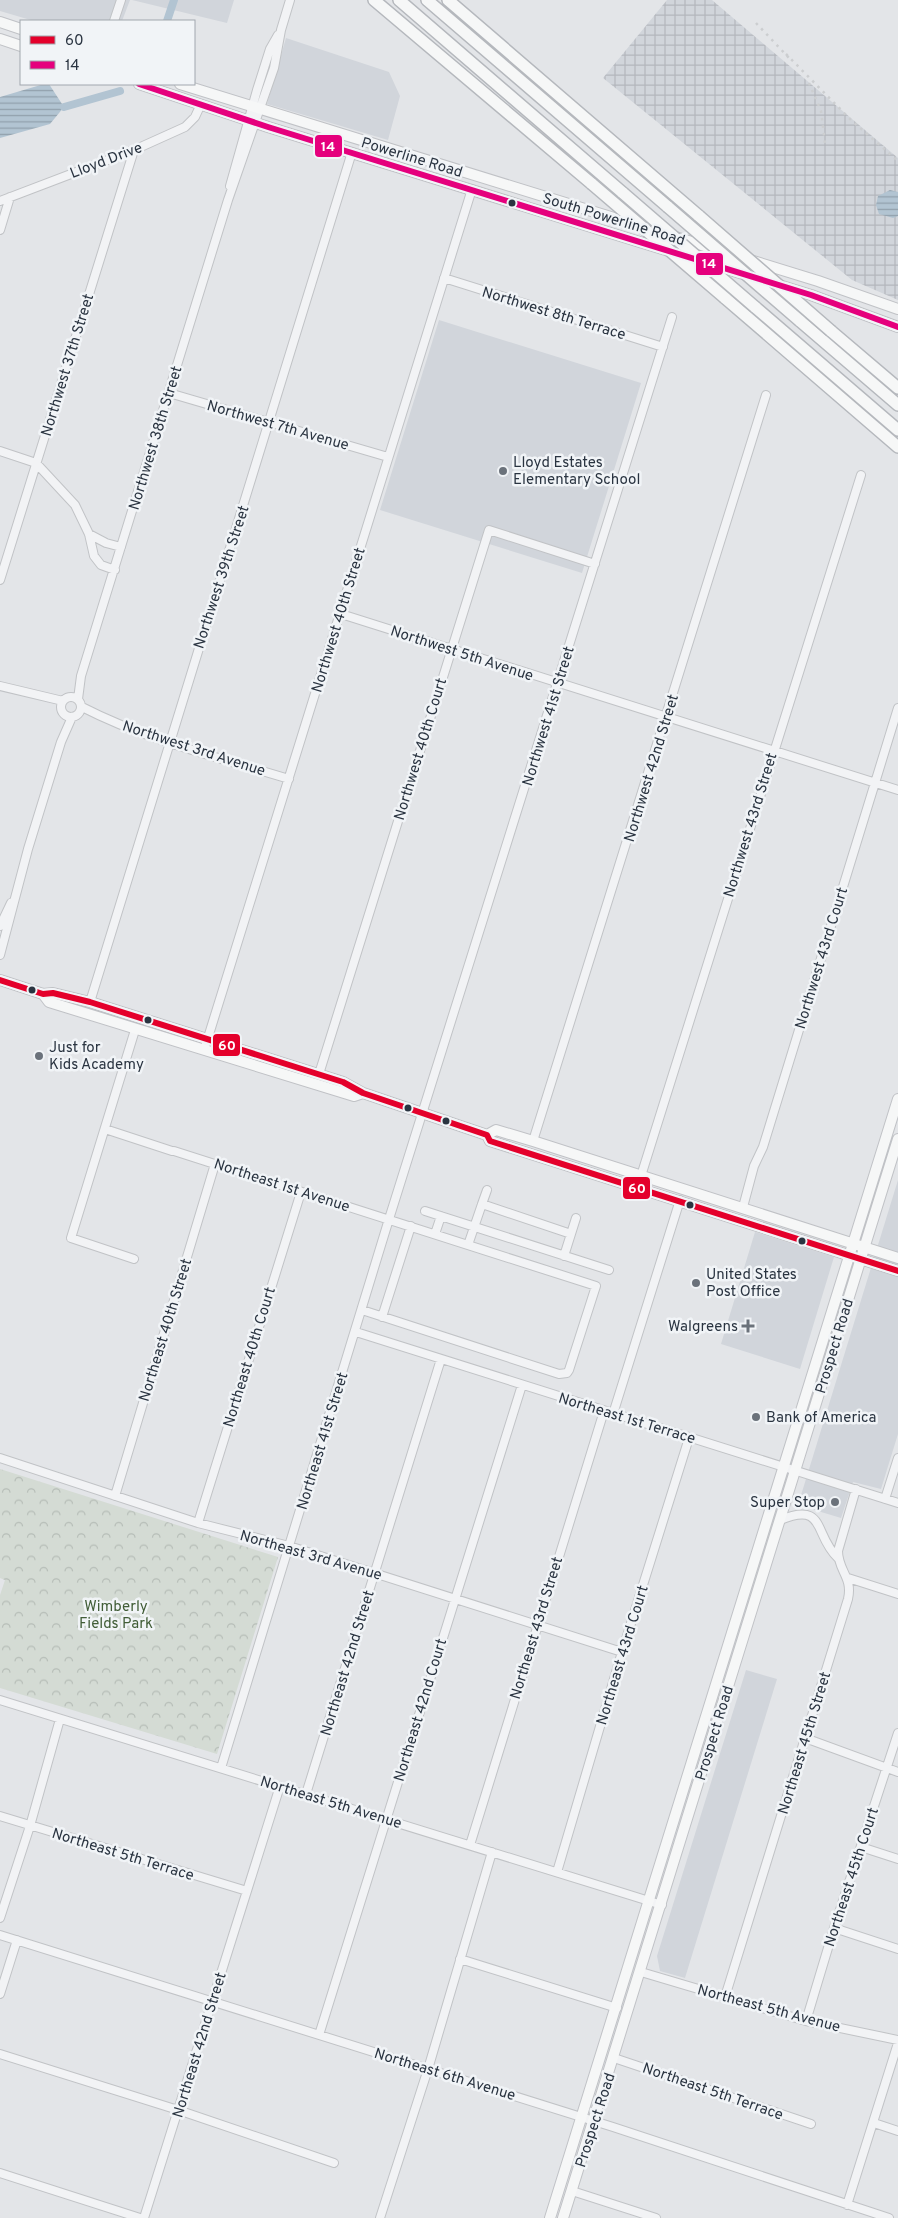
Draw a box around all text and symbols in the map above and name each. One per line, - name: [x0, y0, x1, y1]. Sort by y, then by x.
- legend: [20, 20, 195, 85]
- text: 60: [65, 32, 84, 51]
- text: 14: [65, 57, 80, 76]
- line badge: 14: [314, 134, 343, 158]
- street label: Powerline Road: [359, 134, 465, 183]
- street label: Lloyd Drive: [68, 139, 145, 184]
- text: 14: [321, 139, 335, 156]
- street label: South Powerline Road: [540, 190, 687, 251]
- unlabelled marker: [507, 198, 517, 208]
- line badge: 14: [695, 252, 724, 276]
- text: 14: [702, 256, 716, 273]
- street label: Northwest 8th Terrace: [479, 283, 628, 345]
- street label: Northwest 37th Street: [38, 292, 99, 439]
- street label: Northwest 38th Street: [125, 364, 187, 513]
- street label: Northwest 7th Avenue: [204, 397, 351, 456]
- place label: Lloyd Estates Elementary School: [513, 454, 640, 490]
- marker: Lloyd Estates Elementary School: [497, 465, 509, 477]
- street label: Northwest 39th Street: [190, 503, 255, 652]
- street label: Northwest 40th Street: [308, 546, 371, 695]
- street label: Northwest 5th Avenue: [388, 622, 536, 687]
- street label: Northwest 41st Street: [519, 644, 580, 789]
- street label: Northwest 40th Court: [391, 676, 452, 823]
- street label: Northwest 42nd Street: [621, 692, 684, 845]
- street label: Northwest 3rd Avenue: [120, 717, 267, 782]
- street label: Northwest 43rd Street: [720, 751, 782, 900]
- street label: Northwest 43rd Court: [792, 885, 853, 1032]
- unlabelled marker: [27, 985, 37, 995]
- unlabelled marker: [143, 1015, 153, 1025]
- line badge: 60: [212, 1033, 241, 1057]
- text: 60: [218, 1038, 236, 1055]
- place label: Just for Kids Academy: [49, 1039, 144, 1075]
- marker: Just for Kids Academy: [33, 1050, 45, 1062]
- unlabelled marker: [403, 1103, 413, 1113]
- unlabelled marker: [441, 1116, 451, 1126]
- street label: Northeast 1st Avenue: [211, 1155, 352, 1217]
- line badge: 60: [622, 1176, 651, 1200]
- text: 60: [628, 1181, 646, 1198]
- unlabelled marker: [685, 1200, 695, 1210]
- unlabelled marker: [797, 1236, 807, 1246]
- street label: Northeast 40th Street: [136, 1257, 197, 1404]
- place label: United States Post Office: [706, 1266, 797, 1302]
- marker: United States Post Office: [690, 1277, 702, 1289]
- street label: Northeast 40th Court: [220, 1285, 281, 1430]
- street label: Prospect Road: [812, 1297, 859, 1396]
- place label: Walgreens: [668, 1318, 738, 1337]
- marker: Walgreens: [742, 1320, 754, 1332]
- street label: Northeast 41st Street: [293, 1370, 353, 1513]
- street label: Northeast 1st Terrace: [556, 1390, 697, 1449]
- place label: Bank of America: [766, 1409, 876, 1428]
- marker: Bank of America: [750, 1411, 762, 1423]
- place label: Super Stop: [750, 1494, 825, 1513]
- marker: Super Stop: [829, 1496, 841, 1508]
- street label: Northeast 3rd Avenue: [237, 1527, 384, 1586]
- street label: Northeast 43rd Street: [507, 1555, 568, 1702]
- street label: Northeast 43rd Court: [593, 1583, 654, 1728]
- street label: Northeast 42nd Street: [317, 1588, 380, 1739]
- park label: Wimberly Fields Park: [79, 1598, 153, 1634]
- street label: Northeast 42nd Court: [391, 1637, 452, 1784]
- street label: Northeast 45th Street: [775, 1670, 836, 1817]
- street label: Prospect Road: [692, 1684, 739, 1783]
- street label: Northeast 5th Avenue: [257, 1773, 404, 1834]
- street label: Northeast 45th Court: [821, 1805, 884, 1950]
- street label: Northeast 5th Terrace: [49, 1825, 196, 1886]
- street label: Northeast 42nd Street: [169, 1970, 232, 2121]
- street label: Northeast 5th Avenue: [695, 1981, 842, 2038]
- street label: Northeast 6th Avenue: [372, 2045, 518, 2106]
- street label: Northeast 5th Terrace: [640, 2059, 785, 2125]
- street label: Prospect Road: [572, 2071, 621, 2170]

